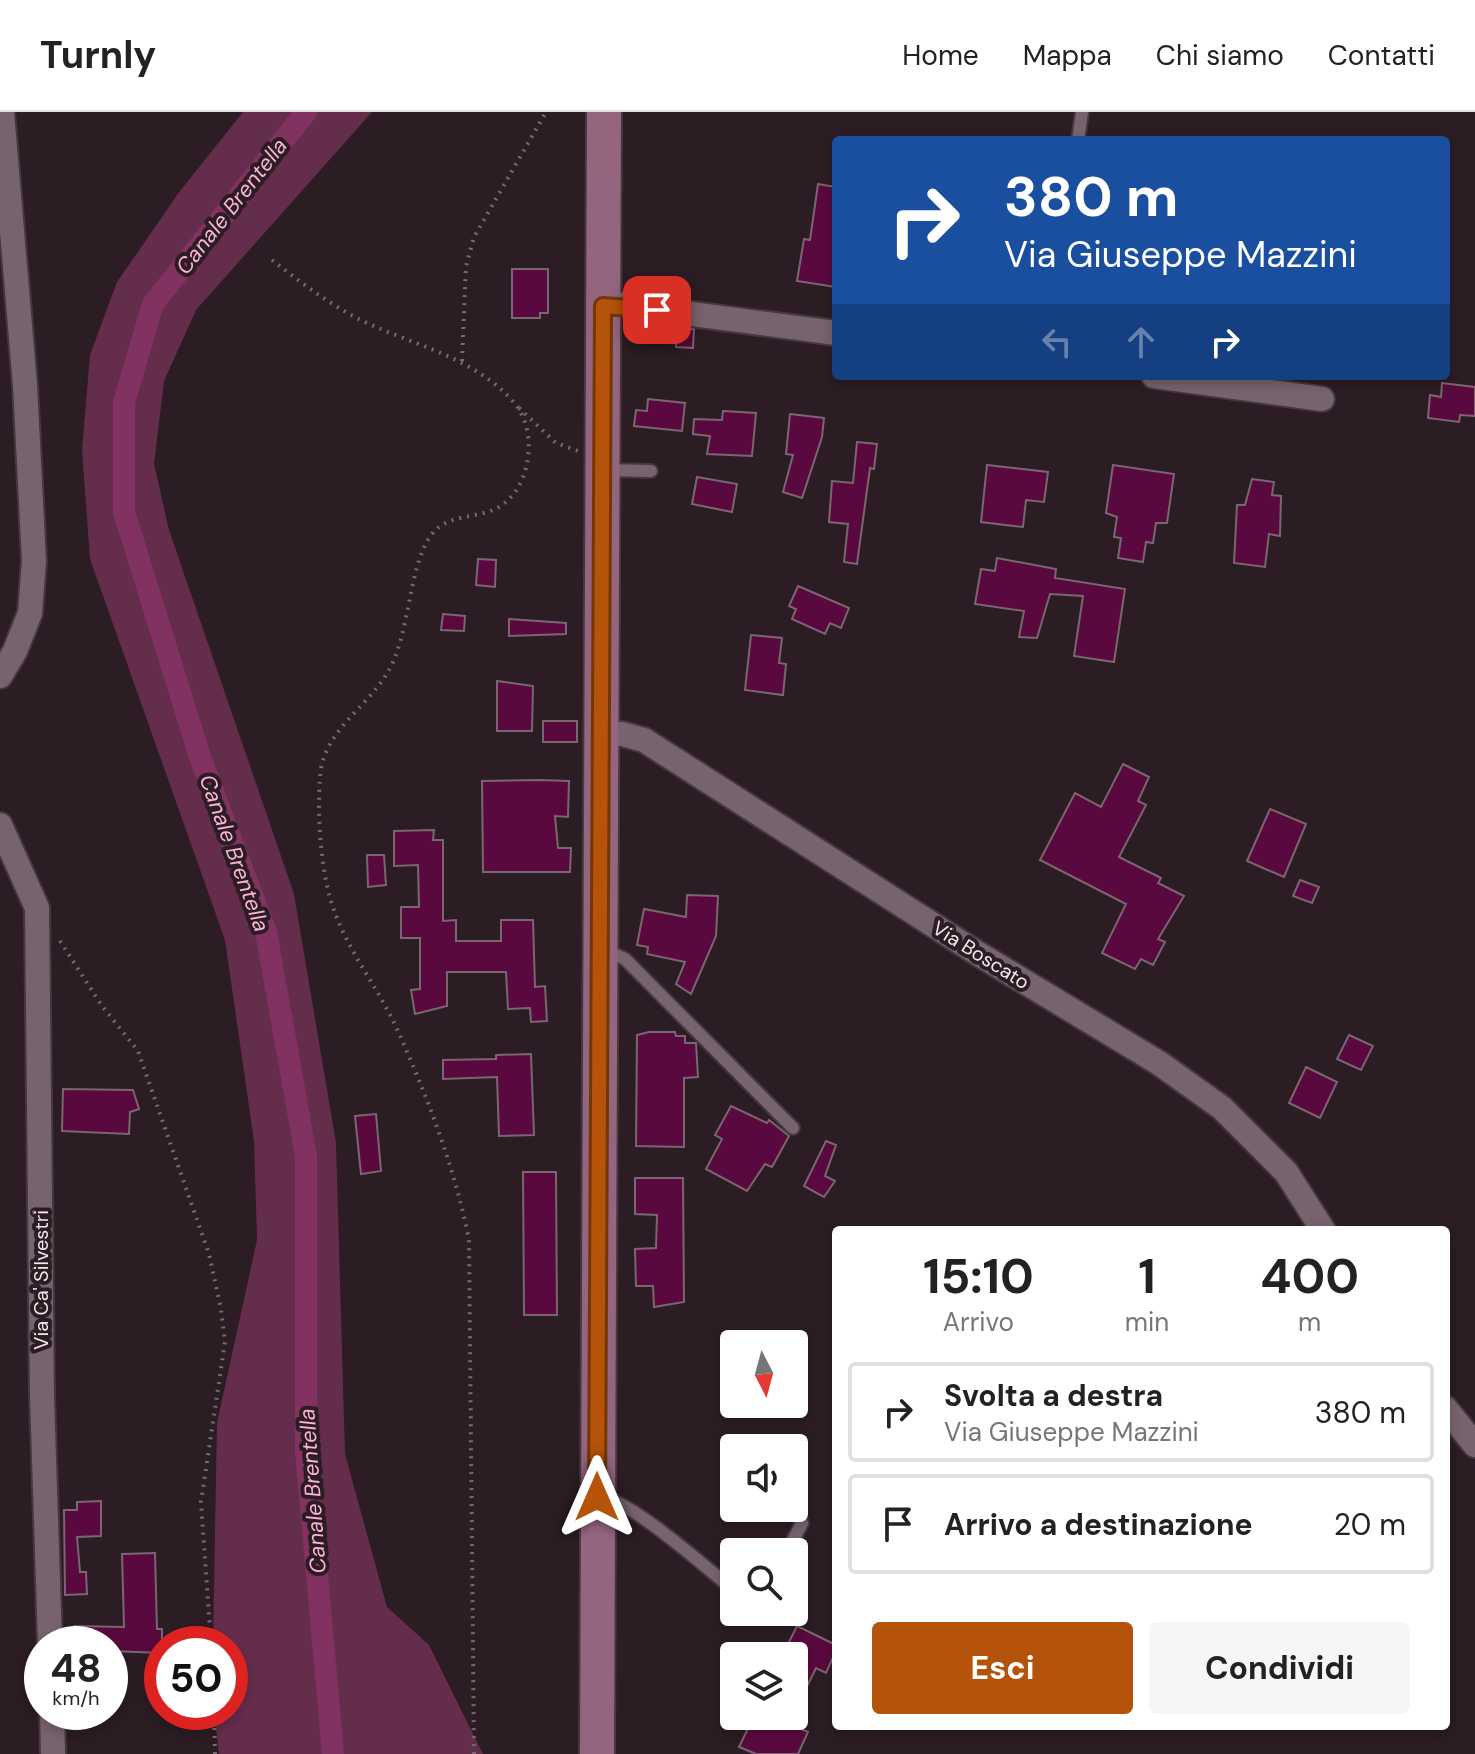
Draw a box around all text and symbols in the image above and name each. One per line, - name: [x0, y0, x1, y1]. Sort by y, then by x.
- text: Turnly: [40, 30, 156, 80]
- text: Home: [902, 37, 979, 74]
- text: Mappa: [1023, 37, 1112, 74]
- text: Chi siamo: [1156, 37, 1284, 74]
- text: Contatti: [1328, 37, 1435, 74]
- water label: Canale Brentella: [169, 132, 294, 280]
- text: 380 m: [1004, 160, 1179, 233]
- icon: right: [872, 168, 976, 272]
- text: Via Giuseppe Mazzini: [1004, 231, 1357, 278]
- pin: [623, 276, 691, 344]
- icon: arrive: [635, 288, 679, 332]
- icon: left: [1035, 320, 1079, 364]
- icon: ahead: [1119, 320, 1163, 364]
- icon: right: [1203, 320, 1247, 364]
- water label: Canale Brentella: [193, 770, 276, 936]
- street label: Via Boscato: [928, 915, 1034, 995]
- street label: Via Ca' Silvestri: [28, 1210, 54, 1350]
- text: 15:10: [923, 1245, 1034, 1308]
- text: 1: [1138, 1245, 1156, 1308]
- text: 400: [1260, 1245, 1359, 1308]
- text: Arrivo: [943, 1305, 1014, 1339]
- text: min: [1125, 1305, 1169, 1339]
- text: m: [1298, 1305, 1321, 1339]
- north arrow: [720, 1330, 808, 1418]
- map controls: [720, 1330, 808, 1730]
- text: Svolta a destra: [944, 1376, 1163, 1415]
- icon: right: [876, 1390, 920, 1434]
- text: 380 m: [1315, 1393, 1406, 1432]
- water label: Canale Brentella: [292, 1407, 333, 1574]
- text: Via Giuseppe Mazzini: [944, 1415, 1199, 1449]
- button: sound: [720, 1434, 808, 1522]
- position arrow: [555, 1455, 639, 1539]
- icon: arrive: [876, 1502, 920, 1546]
- text: Arrivo a destinazione: [944, 1505, 1253, 1544]
- text: 20 m: [1334, 1505, 1406, 1544]
- button: search: [720, 1538, 808, 1626]
- button: Esci: [872, 1622, 1133, 1714]
- button: Condividi: [1149, 1622, 1410, 1714]
- speed limit sign: 50: [144, 1626, 248, 1730]
- text: 48: [50, 1642, 102, 1694]
- button: layers: [720, 1642, 808, 1730]
- text: km/h: [52, 1685, 100, 1711]

